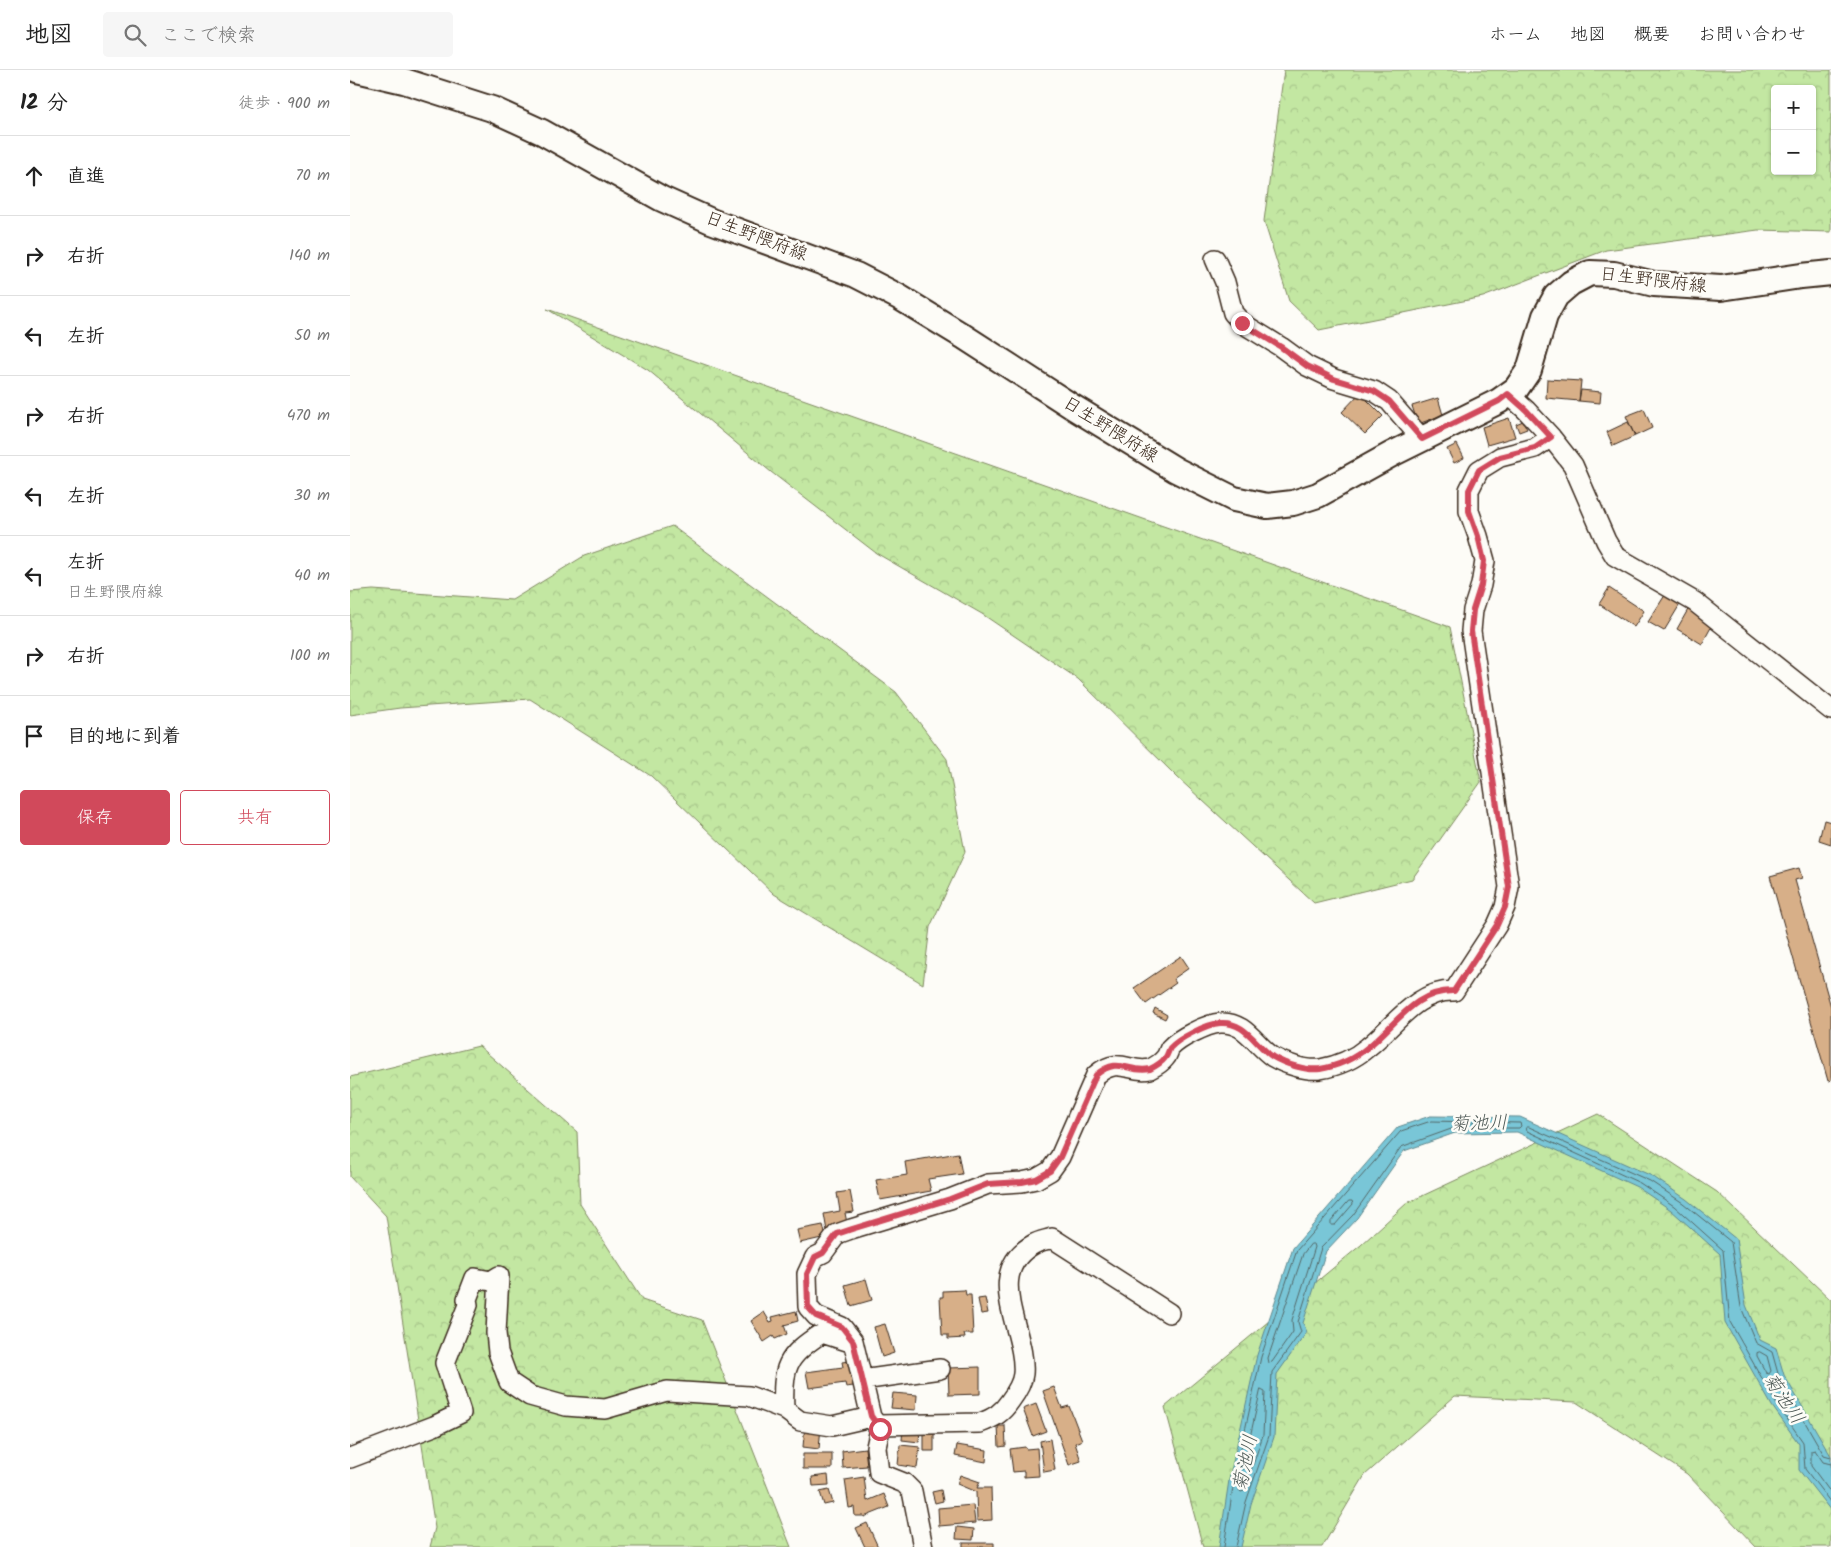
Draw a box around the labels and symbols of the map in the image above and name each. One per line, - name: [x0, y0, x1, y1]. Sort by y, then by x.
- street label: 日生野隈府線: [700, 204, 812, 270]
- street label: 日生野隈府線: [1598, 260, 1708, 302]
- route end: [1231, 312, 1254, 335]
- street label: 日生野隈府線: [1057, 389, 1163, 471]
- water label: 菊池川: [1450, 1108, 1508, 1140]
- water label: 菊池川: [1755, 1367, 1811, 1431]
- route start: [869, 1418, 892, 1441]
- water label: 菊池川: [1225, 1432, 1267, 1494]

